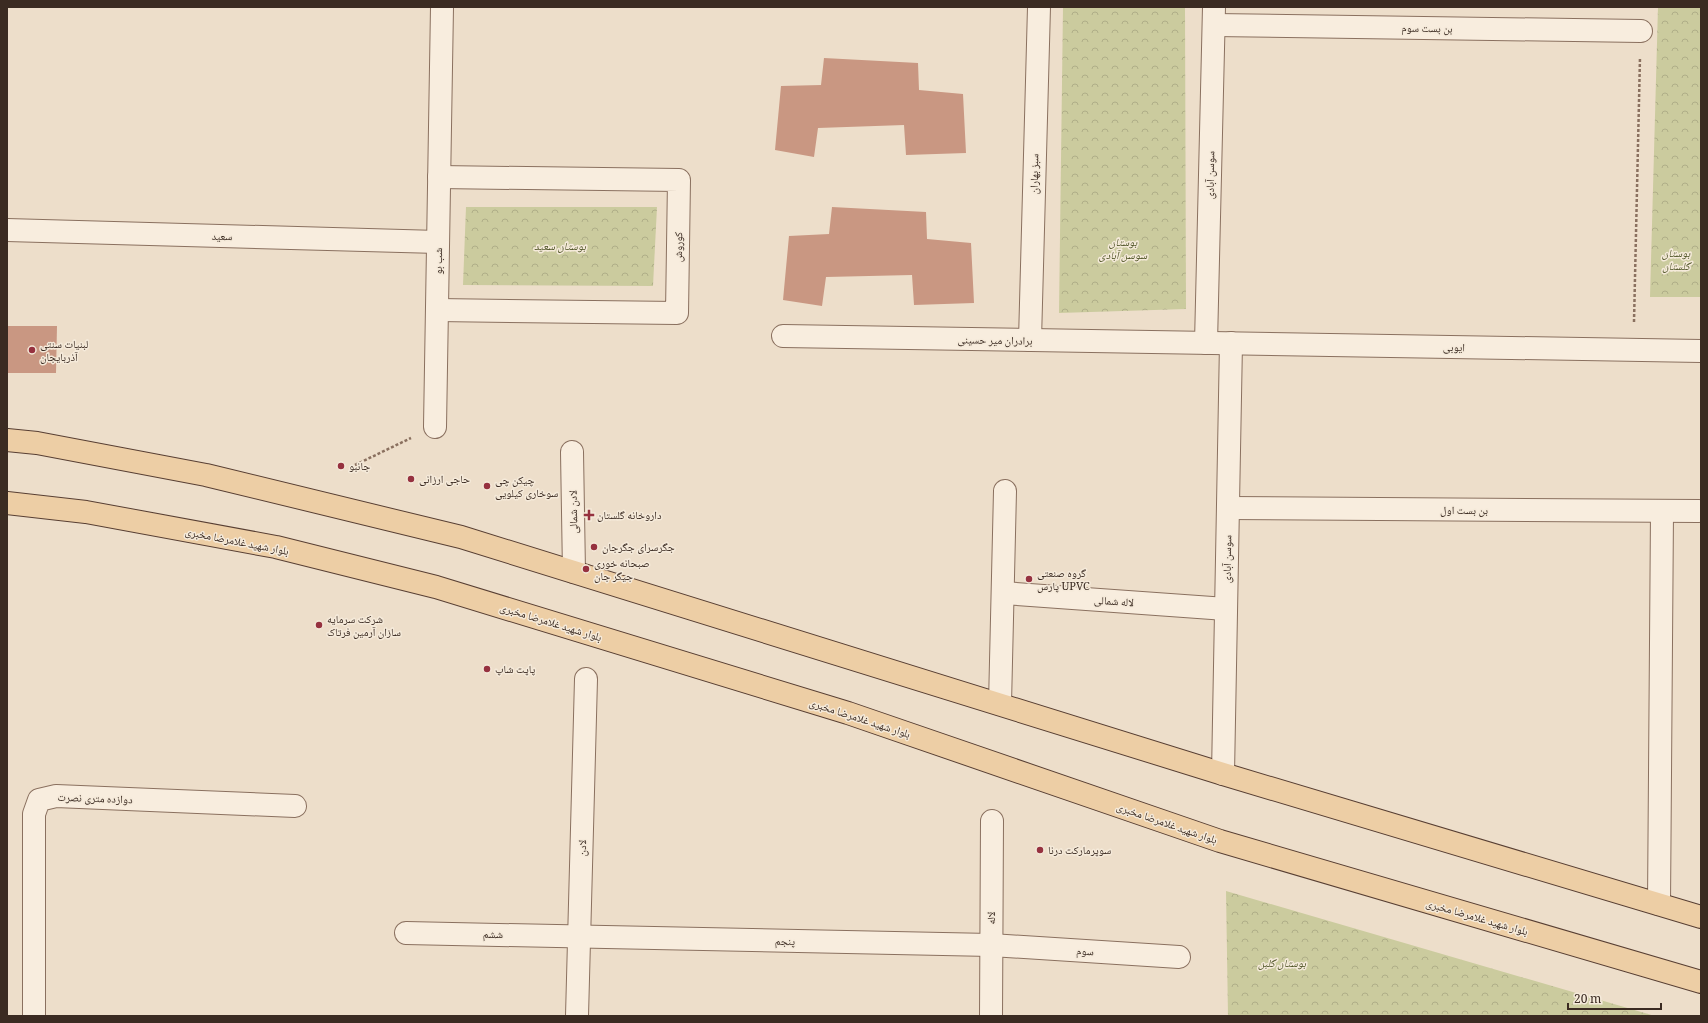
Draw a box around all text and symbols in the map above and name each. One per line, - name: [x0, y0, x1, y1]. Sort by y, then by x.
- street label: بن بست سوم: [1401, 20, 1453, 39]
- street label: سوسن آبادی: [1202, 151, 1221, 199]
- street label: سبز بهاران: [1026, 154, 1045, 195]
- street label: سعید: [211, 228, 233, 247]
- street label: کوروش: [670, 231, 689, 262]
- park label: بوستان سوسن آبادی: [1099, 234, 1148, 266]
- park label: بوستان سعید: [534, 238, 587, 257]
- park label: بوستان گلستان: [1662, 245, 1693, 277]
- street label: شب بو: [430, 247, 449, 275]
- street label: برادران میر حسینی: [957, 331, 1033, 352]
- place label: لبنیات سنتی آذربایجان: [40, 336, 88, 368]
- street label: ایوبی: [1443, 339, 1465, 358]
- marker: لبنیات سنتی آذربایجان: [27, 345, 37, 355]
- place label: جانبو: [349, 458, 370, 477]
- marker: جانبو: [336, 461, 346, 471]
- place label: حاجی ارزانی: [419, 471, 470, 490]
- place label: چیکن چی سوخاری کیلویی: [495, 472, 558, 504]
- marker: حاجی ارزانی: [406, 474, 416, 484]
- marker: چیکن چی سوخاری کیلویی: [482, 481, 492, 491]
- street label: لادن شمالی: [565, 490, 584, 534]
- street label: بن بست اول: [1440, 502, 1488, 521]
- place label: داروخانه گلستان: [597, 507, 662, 526]
- marker: داروخانه گلستان: [584, 510, 594, 520]
- street label: بلوار شهید غلامرضا مخبری: [183, 523, 290, 562]
- street label: سوسن آبادی: [1219, 535, 1238, 583]
- place label: جگرسرای جگرجان: [602, 539, 675, 558]
- marker: جگرسرای جگرجان: [589, 542, 599, 552]
- place label: صبحانه خوری جیگر جان: [594, 555, 650, 587]
- marker: صبحانه خوری جیگر جان: [581, 564, 591, 574]
- place label: گروه صنعتی پارس UPVC: [1037, 565, 1090, 597]
- marker: گروه صنعتی پارس UPVC: [1024, 574, 1034, 584]
- street label: لاله شمالی: [1093, 592, 1135, 613]
- street label: بلوار شهید غلامرضا مخبری: [497, 599, 604, 648]
- place label: شرکت سرمایه سازان آرمین فرتاک: [327, 611, 401, 643]
- marker: شرکت سرمایه سازان آرمین فرتاک: [314, 620, 324, 630]
- place label: پاپت شاپ: [495, 661, 535, 680]
- marker: پاپت شاپ: [482, 664, 492, 674]
- street label: بلوار شهید غلامرضا مخبری: [806, 694, 913, 745]
- street label: دوازده متری نصرت: [57, 789, 133, 810]
- street label: بلوار شهید غلامرضا مخبری: [1114, 798, 1220, 851]
- street label: لادن: [574, 839, 593, 857]
- place label: سوپرمارکت درنا: [1048, 842, 1111, 861]
- marker: سوپرمارکت درنا: [1035, 845, 1045, 855]
- street label: بلوار شهید غلامرضا مخبری: [1423, 895, 1530, 942]
- street label: لاله: [983, 911, 1002, 925]
- street label: ششم: [483, 926, 503, 945]
- street label: پنجم: [775, 933, 795, 952]
- street label: سوم: [1076, 943, 1094, 962]
- park label: بوستان گلبن: [1258, 955, 1307, 974]
- scale bar: [1568, 985, 1661, 1011]
- text: 20 m: [1574, 990, 1601, 1011]

